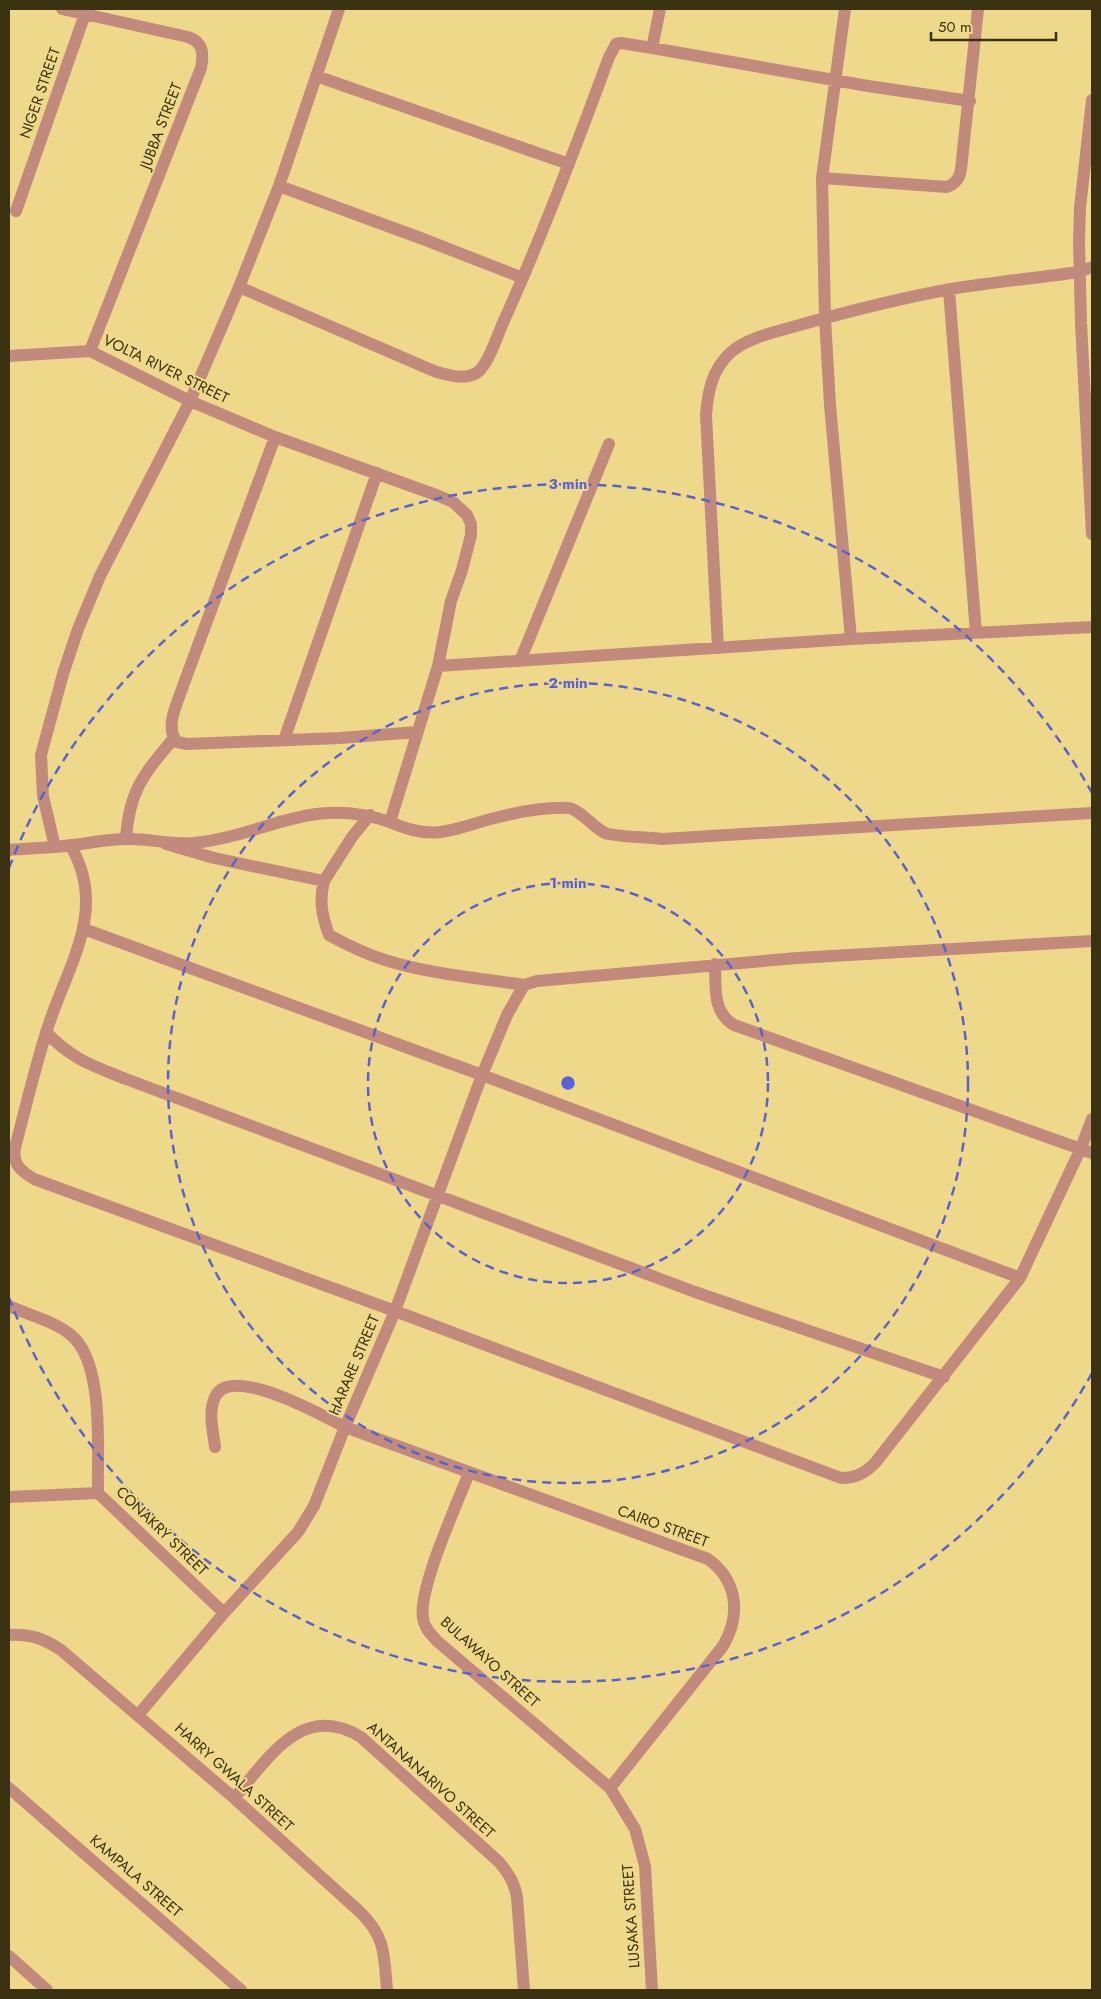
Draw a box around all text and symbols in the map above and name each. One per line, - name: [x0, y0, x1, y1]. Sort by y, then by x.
- scale bar: [931, 10, 1056, 42]
- text: 50 m: [938, 16, 972, 38]
- street label: NIGER STREET: [14, 44, 66, 142]
- street label: JUBBA STREET: [134, 80, 188, 174]
- street label: VOLTA RIVER STREET: [99, 329, 233, 409]
- text: 3 min: [549, 473, 587, 495]
- text: 2 min: [548, 672, 588, 694]
- text: 1 min: [549, 872, 587, 894]
- centre of rings: [559, 1074, 577, 1092]
- street label: HARARE STREET: [323, 1311, 385, 1419]
- street label: CONAKRY STREET: [111, 1481, 213, 1581]
- street label: CAIRO STREET: [614, 1499, 712, 1553]
- street label: BULAWAYO STREET: [436, 1611, 544, 1713]
- street label: HARRY GWALA STREET: [170, 1717, 298, 1837]
- street label: ANTANANARIVO STREET: [362, 1717, 500, 1843]
- street label: KAMPALA STREET: [85, 1830, 187, 1922]
- street label: LUSAKA STREET: [616, 1863, 646, 1969]

